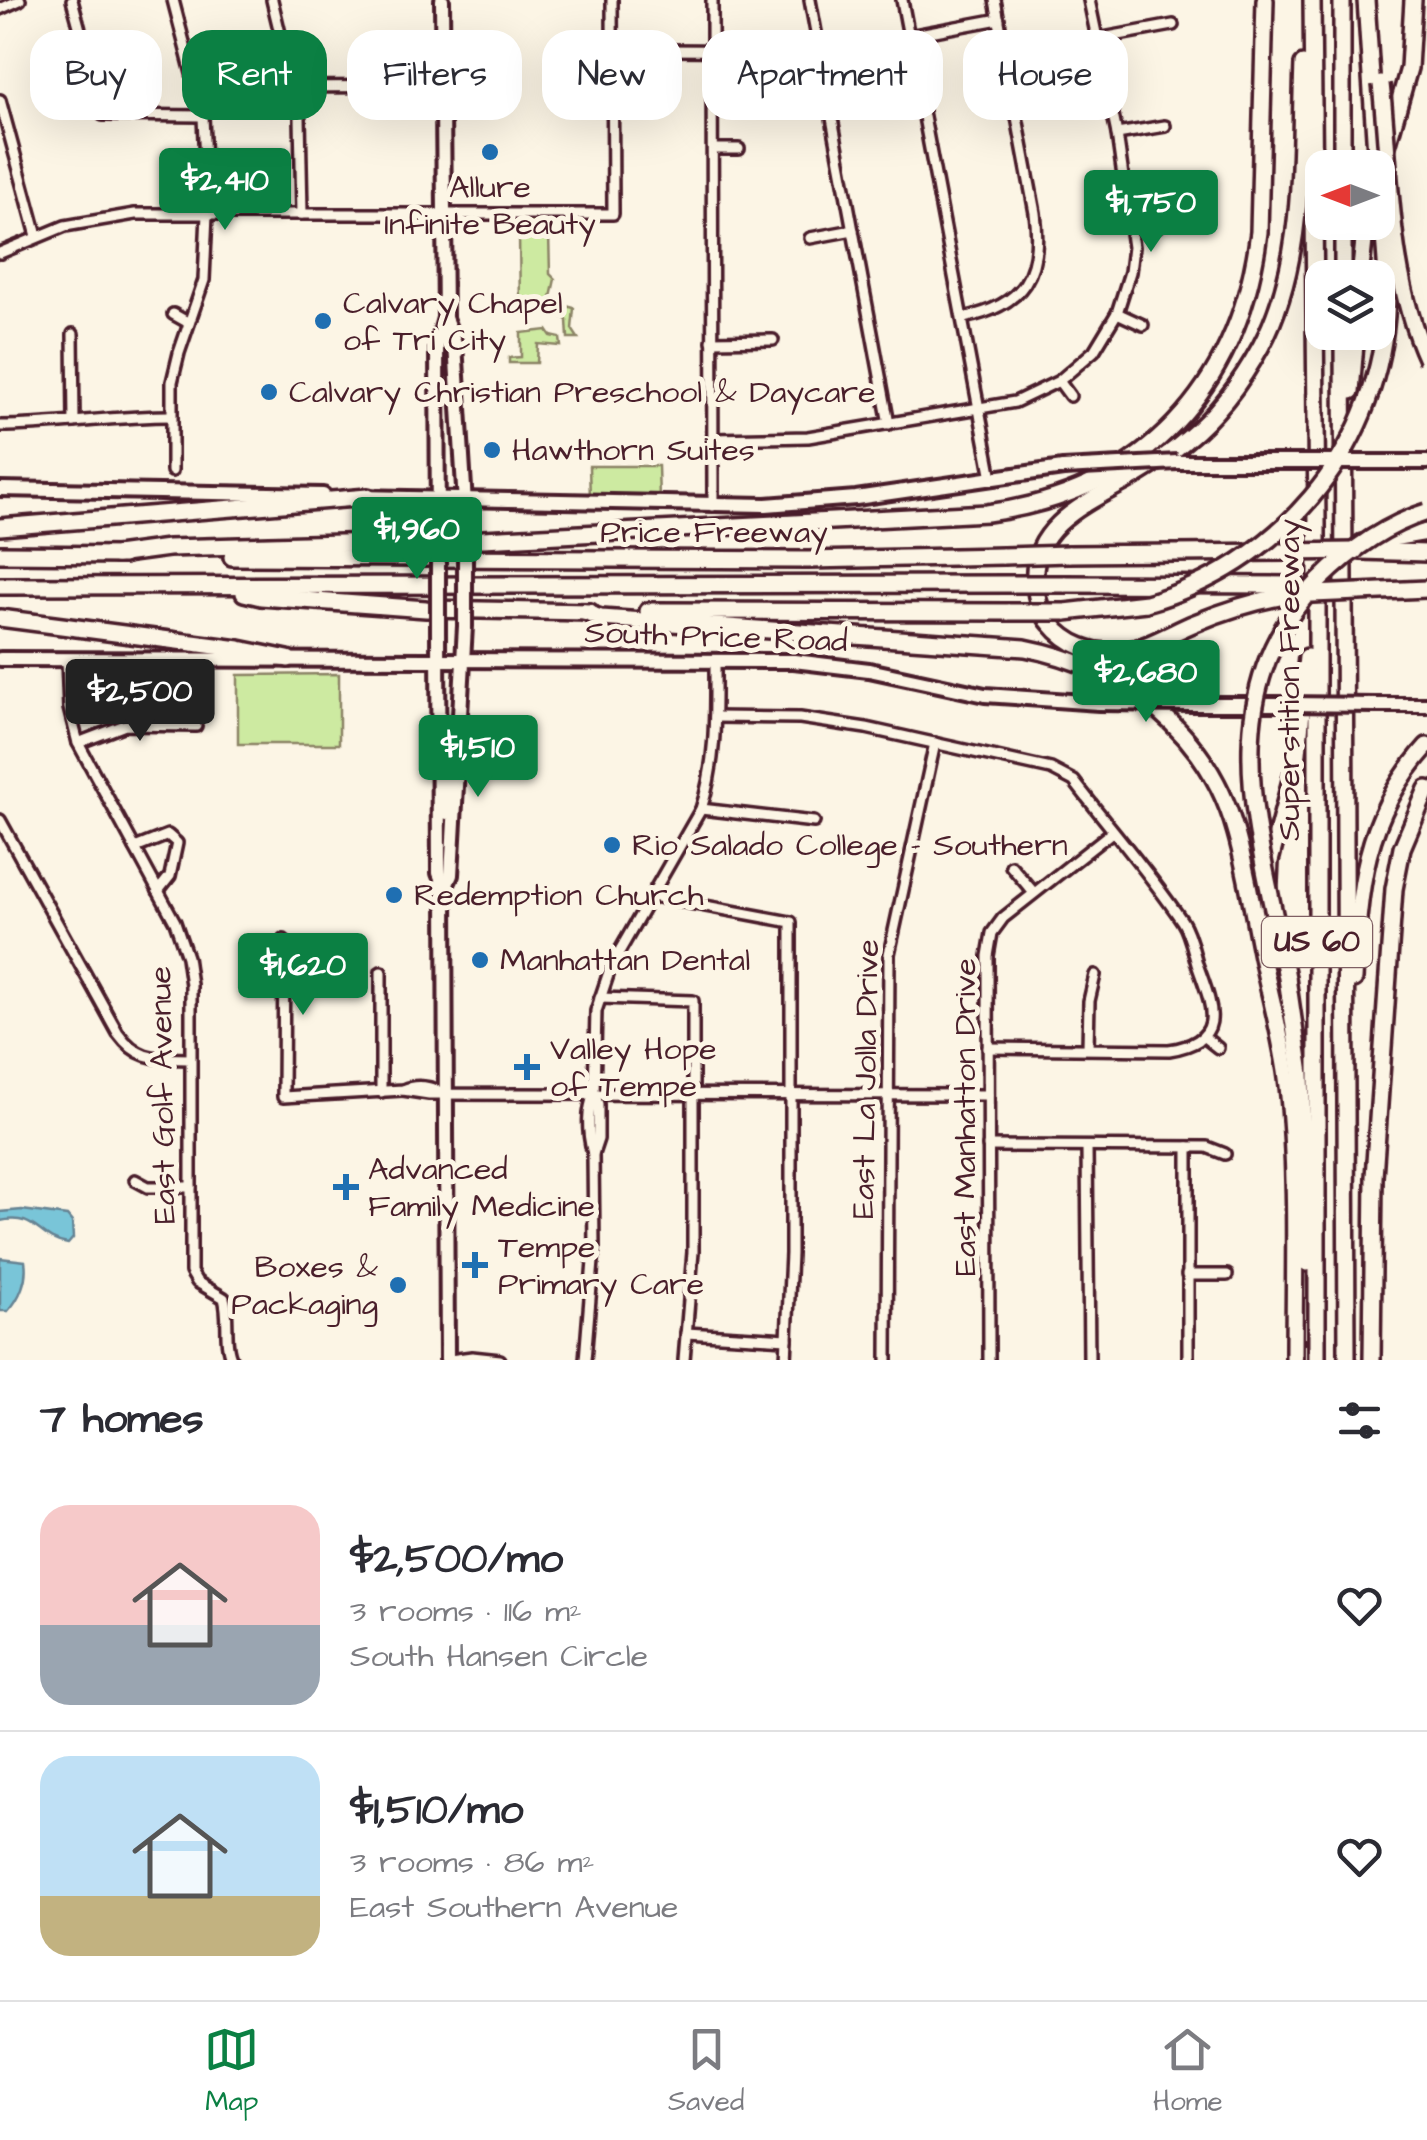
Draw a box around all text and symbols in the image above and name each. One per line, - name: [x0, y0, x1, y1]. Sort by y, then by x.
- chip: Buy: [30, 30, 162, 120]
- chip: Rent: [182, 30, 327, 120]
- chip: Filters: [347, 30, 522, 120]
- chip: New: [542, 30, 682, 120]
- chip: Apartment: [702, 30, 943, 120]
- chip: House: [963, 30, 1128, 120]
- marker: Allure Infinite Beauty: [479, 141, 501, 163]
- pin: $2,410: [144, 148, 306, 233]
- north arrow: [1305, 150, 1395, 240]
- map controls: [1305, 150, 1395, 350]
- text: $2,410: [181, 158, 269, 203]
- place label: Allure Infinite Beauty: [384, 165, 596, 247]
- pin: $1,750: [1070, 170, 1232, 255]
- text: $1,750: [1106, 180, 1196, 225]
- button: layers: [1305, 260, 1395, 350]
- place label: Calvary Chapel of Tri City: [343, 281, 563, 363]
- marker: Calvary Chapel of Tri City: [312, 310, 334, 332]
- place label: Calvary Christian Preschool & Daycare: [289, 370, 876, 415]
- marker: Calvary Christian Preschool & Daycare: [258, 381, 280, 403]
- place label: Hawthorn Suites: [512, 428, 755, 473]
- marker: Hawthorn Suites: [481, 439, 503, 461]
- pin: $1,960: [336, 497, 498, 582]
- text: $1,960: [374, 507, 460, 552]
- street label: Price Freeway: [600, 510, 828, 555]
- street label: Superstition Freeway: [1267, 519, 1312, 841]
- street label: South Price Road: [584, 610, 848, 664]
- pin: $2,680: [1065, 640, 1227, 725]
- text: $2,680: [1095, 650, 1197, 695]
- pin: $2,500: [59, 659, 221, 744]
- text: $2,500: [88, 669, 192, 714]
- pin: $1,510: [397, 715, 559, 800]
- text: $1,510: [441, 725, 515, 770]
- place label: Rio Salado College - Southern: [632, 823, 1068, 868]
- marker: Rio Salado College - Southern: [601, 834, 623, 856]
- place label: Redemption Church: [414, 873, 704, 918]
- marker: Redemption Church: [383, 884, 405, 906]
- road number: US 60: [1262, 917, 1372, 967]
- pin: $1,620: [222, 933, 384, 1018]
- place label: Manhattan Dental: [500, 938, 750, 983]
- street label: East La Jolla Drive: [841, 939, 891, 1219]
- text: $1,620: [260, 943, 346, 988]
- marker: Manhattan Dental: [469, 949, 491, 971]
- street label: East Manhatton Drive: [943, 958, 988, 1276]
- street label: East Golf Avenue: [138, 966, 188, 1224]
- place label: Valley Hope of Tempe: [550, 1027, 717, 1109]
- marker: Valley Hope of Tempe: [514, 1054, 540, 1080]
- place label: Advanced Family Medicine: [368, 1147, 595, 1229]
- marker: Advanced Family Medicine: [333, 1174, 359, 1200]
- place label: Tempe Primary Care: [498, 1225, 704, 1307]
- place label: Boxes & Packaging: [231, 1245, 379, 1327]
- marker: Tempe Primary Care: [462, 1252, 488, 1278]
- marker: Boxes & Packaging: [387, 1274, 409, 1296]
- text: 7 homes: [40, 1391, 204, 1449]
- icon: filters: [1332, 1393, 1387, 1448]
- text: $2,500/mo: [350, 1531, 563, 1589]
- icon: home: [120, 1545, 240, 1665]
- icon: heart: [1332, 1578, 1387, 1633]
- text: 3 rooms · 116 m²: [350, 1589, 582, 1634]
- text: South Hansen Circle: [350, 1634, 648, 1679]
- text: $1,510/mo: [350, 1782, 523, 1840]
- icon: home: [120, 1796, 240, 1916]
- icon: heart: [1332, 1829, 1387, 1884]
- text: 3 rooms · 86 m²: [350, 1840, 594, 1885]
- text: East Southern Avenue: [350, 1885, 678, 1930]
- tab: Map: [204, 2022, 259, 2121]
- tab: Saved: [668, 2022, 744, 2121]
- tab: Home: [1153, 2022, 1223, 2121]

